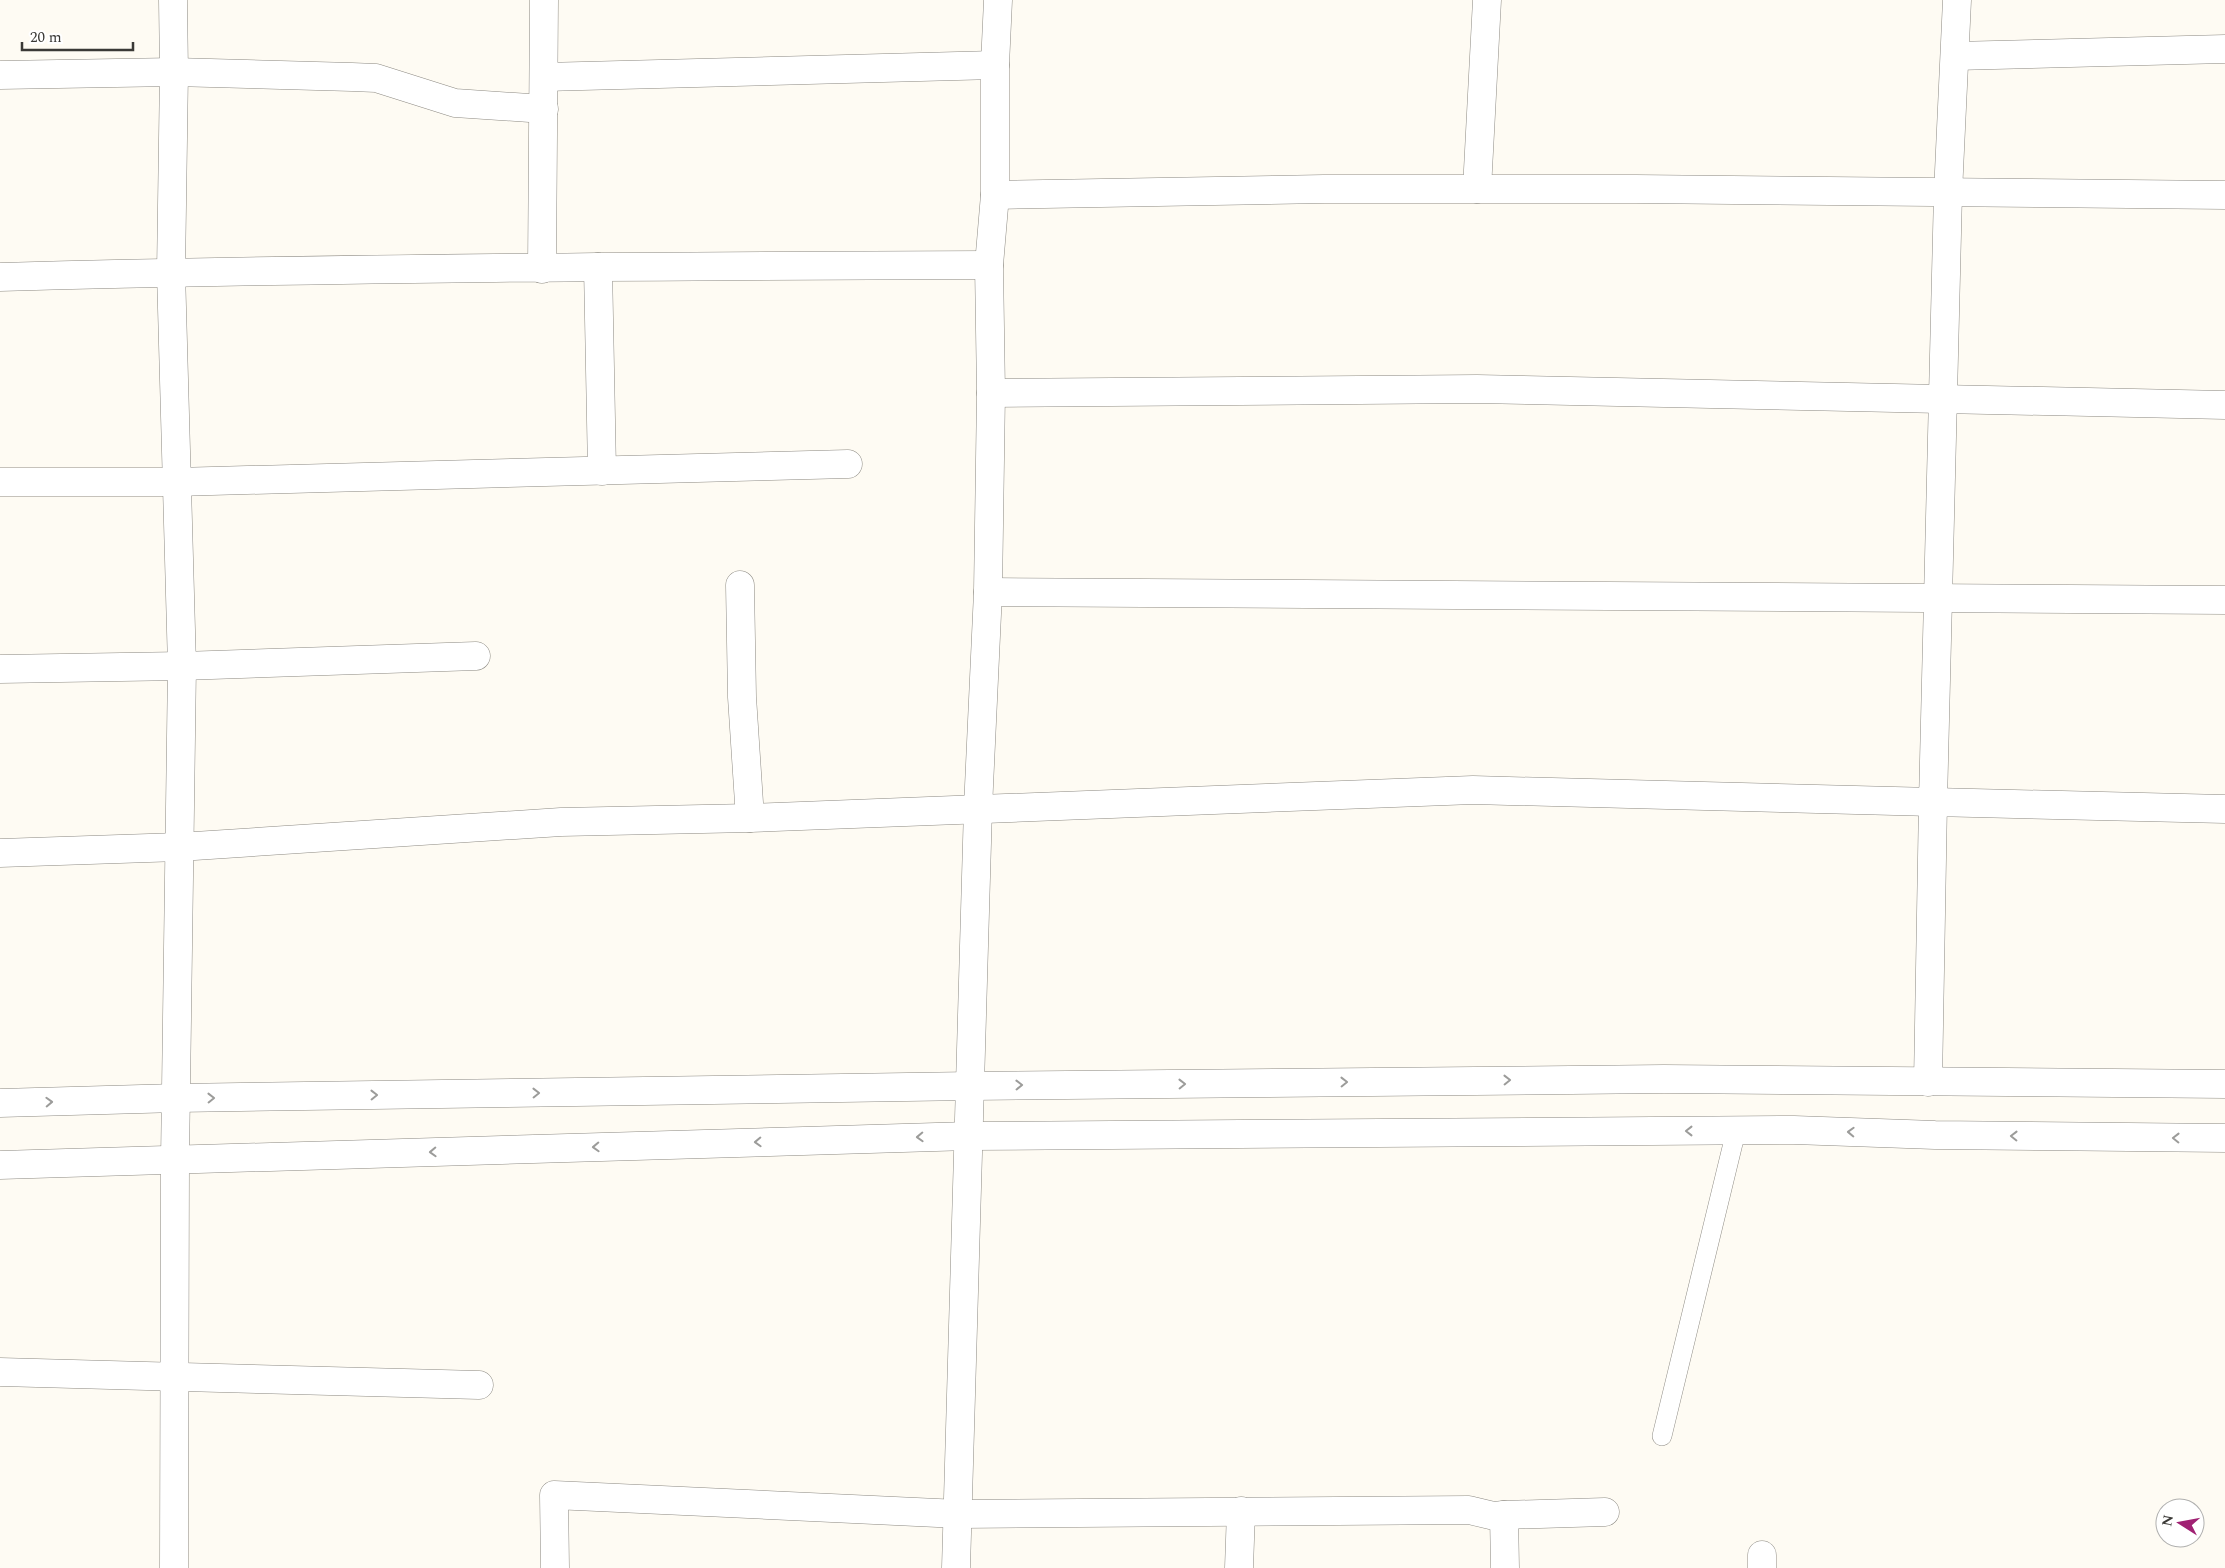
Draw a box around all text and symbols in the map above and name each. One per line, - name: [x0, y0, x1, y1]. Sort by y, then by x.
- scale bar: [22, 20, 134, 52]
- text: 20 m: [30, 26, 62, 49]
- one-way arrow: [1503, 1075, 1511, 1086]
- one-way arrow: [1341, 1077, 1349, 1087]
- one-way arrow: [1178, 1079, 1186, 1089]
- one-way arrow: [1016, 1080, 1024, 1090]
- one-way arrow: [532, 1088, 540, 1098]
- one-way arrow: [370, 1090, 378, 1100]
- one-way arrow: [208, 1093, 215, 1103]
- one-way arrow: [45, 1097, 53, 1107]
- one-way arrow: [1685, 1126, 1692, 1136]
- one-way arrow: [1847, 1127, 1855, 1138]
- one-way arrow: [2010, 1131, 2018, 1141]
- one-way arrow: [916, 1132, 924, 1142]
- one-way arrow: [2172, 1132, 2180, 1143]
- one-way arrow: [754, 1137, 762, 1147]
- one-way arrow: [591, 1142, 599, 1152]
- one-way arrow: [429, 1147, 436, 1157]
- north arrow: [2155, 1498, 2205, 1548]
- text: N: [2156, 1513, 2179, 1528]

